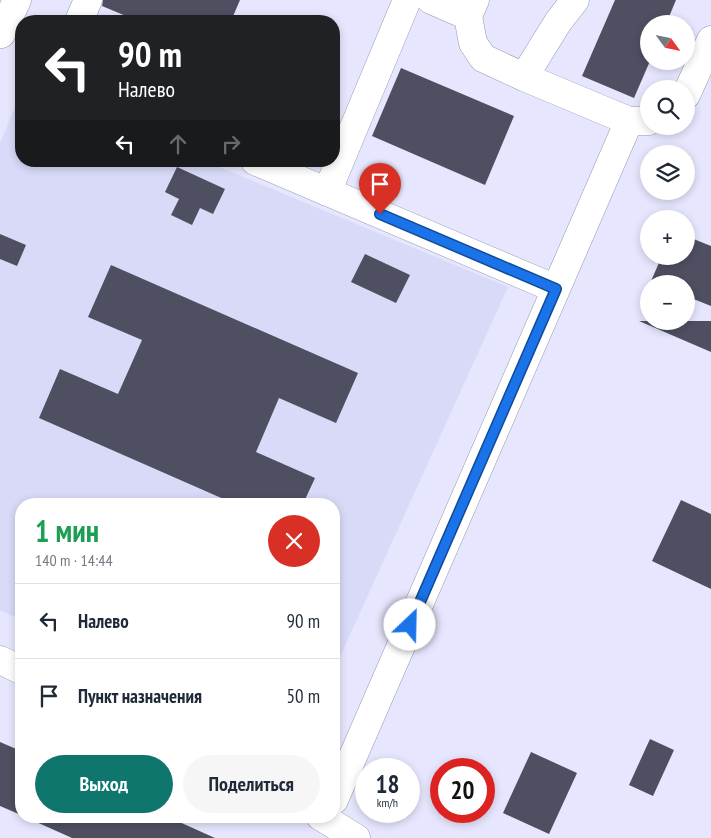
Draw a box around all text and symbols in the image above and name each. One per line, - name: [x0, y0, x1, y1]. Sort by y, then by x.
- north arrow: [640, 15, 695, 70]
- map controls: [640, 15, 695, 330]
- text: 90 m: [118, 31, 182, 77]
- icon: left: [35, 35, 100, 100]
- text: Налево: [118, 75, 175, 103]
- button: search: [640, 80, 695, 135]
- icon: left: [111, 130, 139, 158]
- icon: ahead: [164, 130, 192, 158]
- icon: right: [217, 130, 245, 158]
- button: layers: [640, 145, 695, 200]
- pin: [359, 163, 401, 214]
- icon: arrive: [366, 170, 394, 198]
- button: +: [640, 210, 695, 265]
- button: −: [640, 275, 695, 330]
- text: 1 мин: [35, 511, 99, 550]
- button: close: [268, 515, 320, 567]
- text: 140 m · 14:44: [35, 550, 113, 570]
- position arrow: [383, 598, 435, 650]
- icon: left: [35, 607, 63, 635]
- text: Налево: [78, 609, 129, 633]
- text: 90 m: [287, 609, 320, 633]
- icon: arrive: [35, 682, 63, 710]
- text: Пункт назначения: [78, 684, 202, 708]
- text: 50 m: [287, 684, 320, 708]
- button: Выход: [35, 755, 173, 813]
- button: Поделиться: [183, 755, 320, 813]
- speed limit sign: 20: [430, 758, 495, 823]
- text: 18: [376, 768, 399, 800]
- text: km/h: [377, 795, 398, 810]

